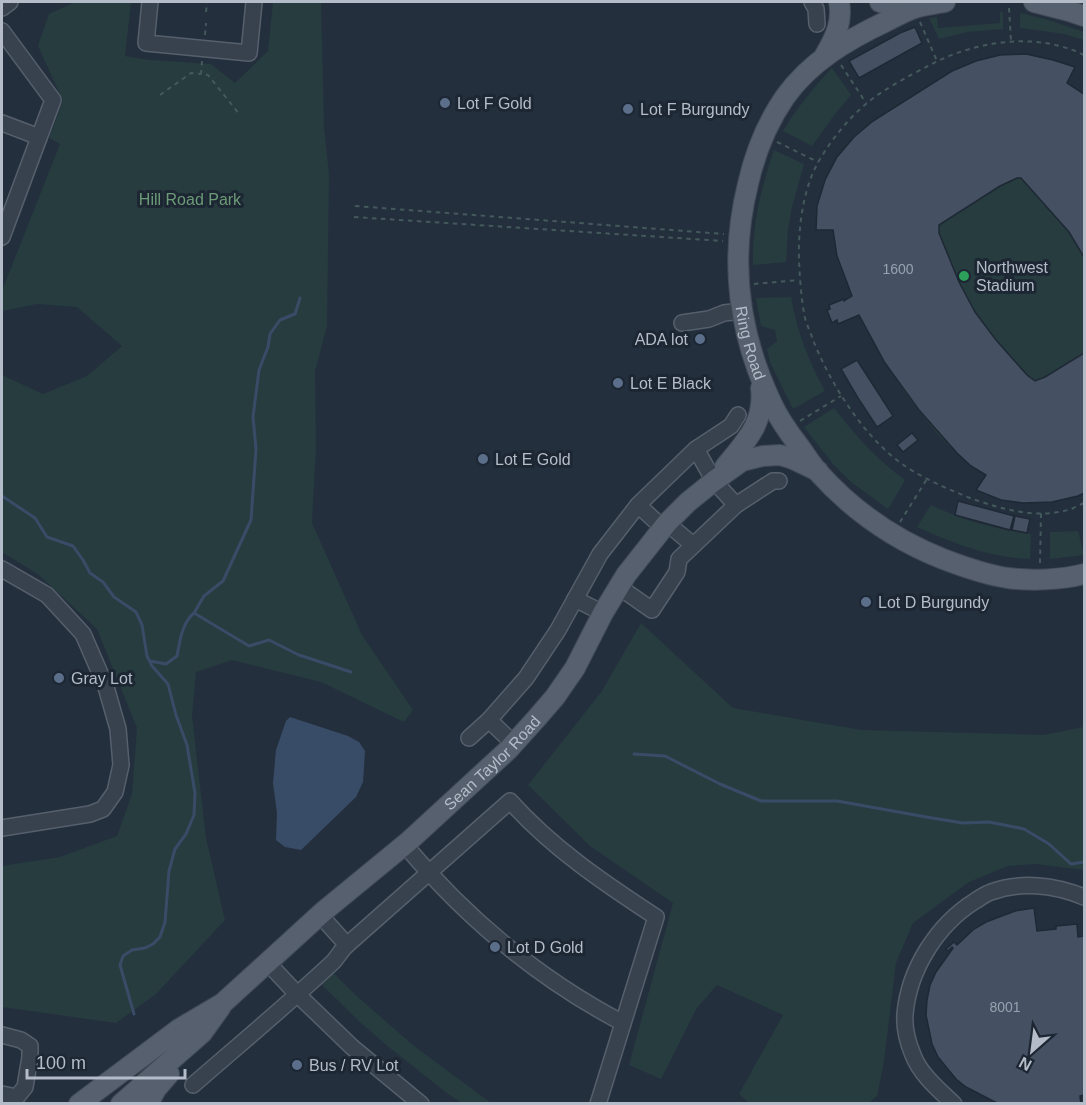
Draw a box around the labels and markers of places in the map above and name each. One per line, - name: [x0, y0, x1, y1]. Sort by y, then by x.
- place label: Lot F Gold: [457, 95, 532, 112]
- marker: Lot F Gold: [438, 96, 452, 110]
- place label: Lot F Burgundy: [640, 101, 749, 118]
- marker: Lot F Burgundy: [621, 102, 635, 116]
- place label: Northwest Stadium: [976, 259, 1049, 294]
- marker: Northwest Stadium: [957, 269, 971, 283]
- place label: ADA lot: [635, 331, 689, 348]
- marker: ADA lot: [693, 332, 707, 346]
- place label: Lot E Black: [630, 375, 712, 392]
- marker: Lot E Black: [611, 376, 625, 390]
- place label: Lot E Gold: [495, 451, 571, 468]
- marker: Lot E Gold: [476, 452, 490, 466]
- place label: Lot D Burgundy: [878, 594, 989, 611]
- marker: Lot D Burgundy: [859, 595, 873, 609]
- place label: Gray Lot: [71, 670, 133, 687]
- marker: Gray Lot: [52, 671, 66, 685]
- place label: Lot D Gold: [507, 939, 583, 956]
- marker: Lot D Gold: [488, 940, 502, 954]
- place label: Bus / RV Lot: [309, 1057, 399, 1074]
- marker: Bus / RV Lot: [290, 1058, 304, 1072]

